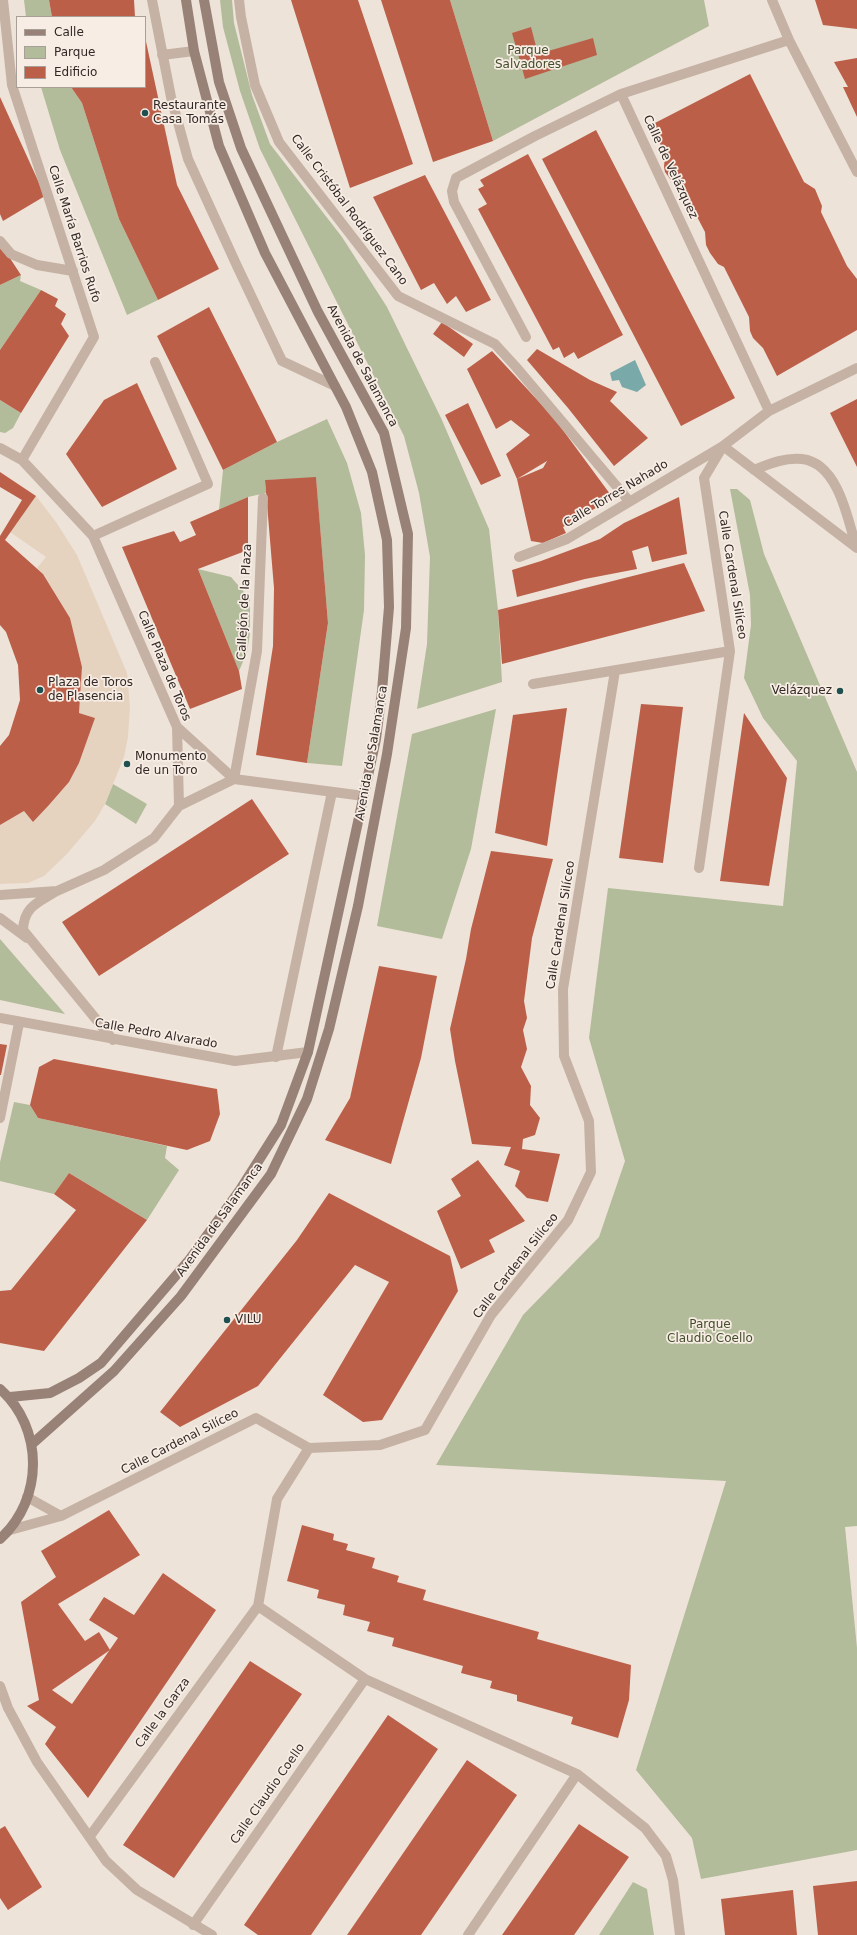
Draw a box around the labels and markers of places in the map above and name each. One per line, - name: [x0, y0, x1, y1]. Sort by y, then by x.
- place label: Restaurante Casa Tomás: [153, 99, 226, 127]
- marker: Restaurante Casa Tomás: [140, 108, 150, 118]
- place label: Plaza de Toros de Plasencia: [48, 676, 133, 704]
- place label: Velázquez: [771, 684, 832, 698]
- marker: Plaza de Toros de Plasencia: [35, 685, 45, 695]
- marker: Velázquez: [835, 686, 845, 696]
- place label: Monumento de un Toro: [135, 750, 207, 778]
- marker: Monumento de un Toro: [122, 759, 132, 769]
- place label: VILU: [235, 1313, 262, 1327]
- marker: VILU: [222, 1315, 232, 1325]

